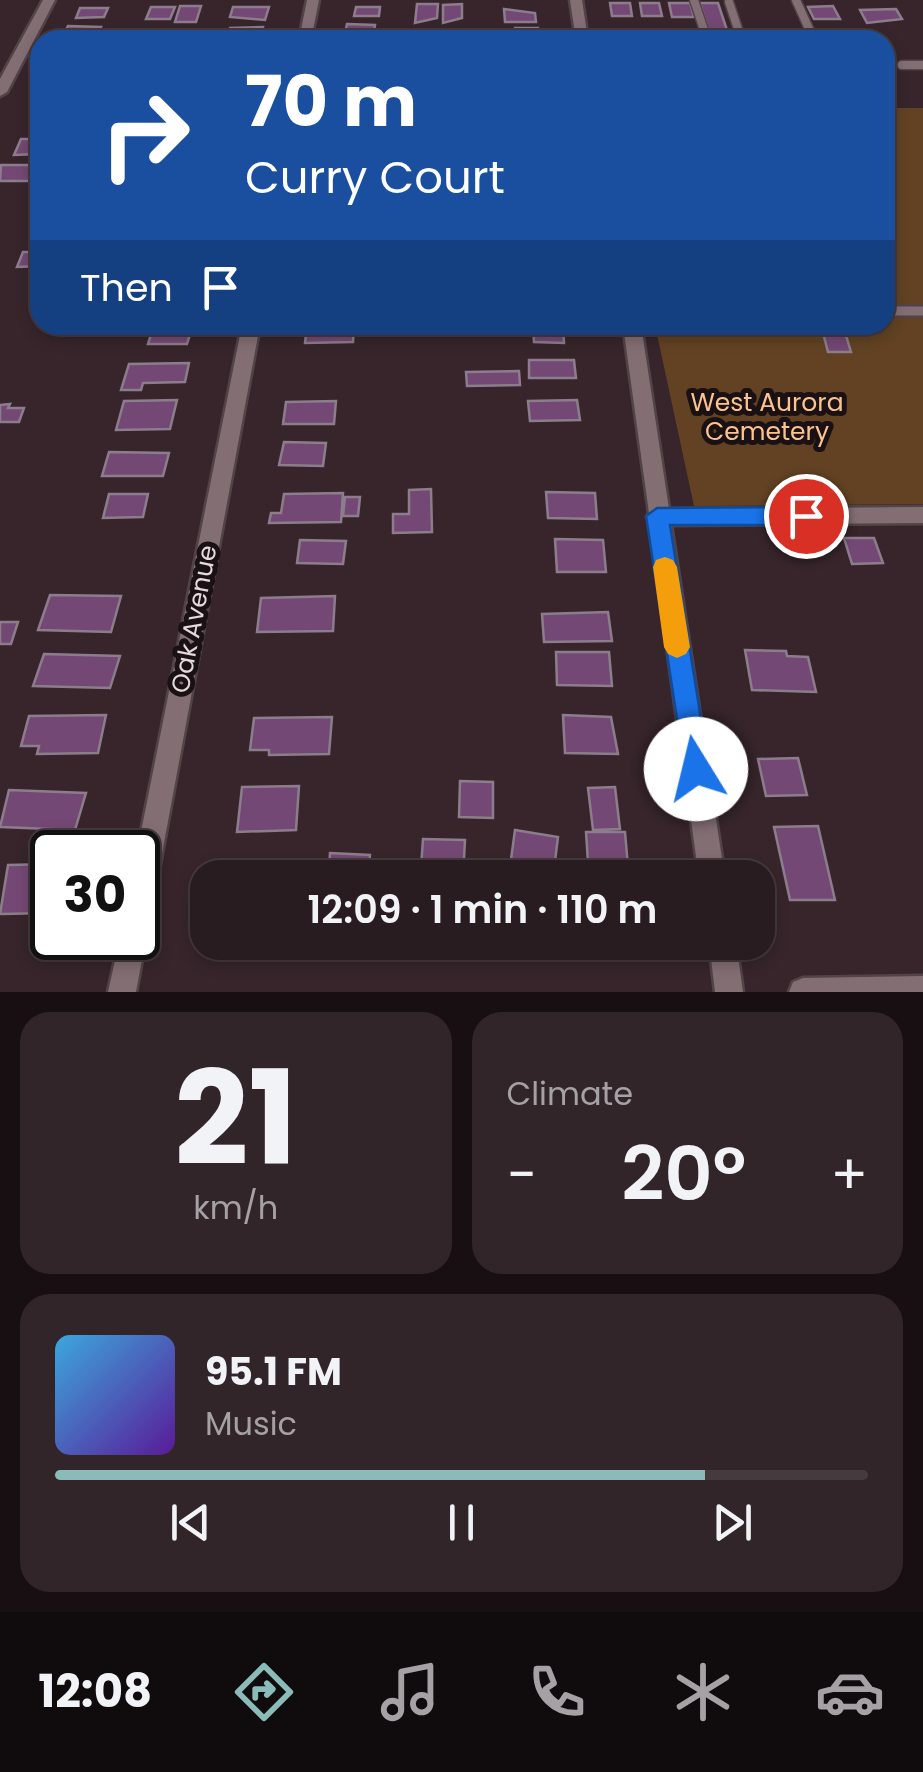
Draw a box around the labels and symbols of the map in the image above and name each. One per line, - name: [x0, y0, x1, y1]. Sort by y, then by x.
- park label: West Aurora Cemetery: [690, 385, 844, 449]
- pin: [764, 474, 849, 559]
- street label: Oak Avenue: [163, 542, 225, 696]
- position arrow: [644, 717, 748, 821]
- speed limit sign: 30: [30, 830, 160, 960]

